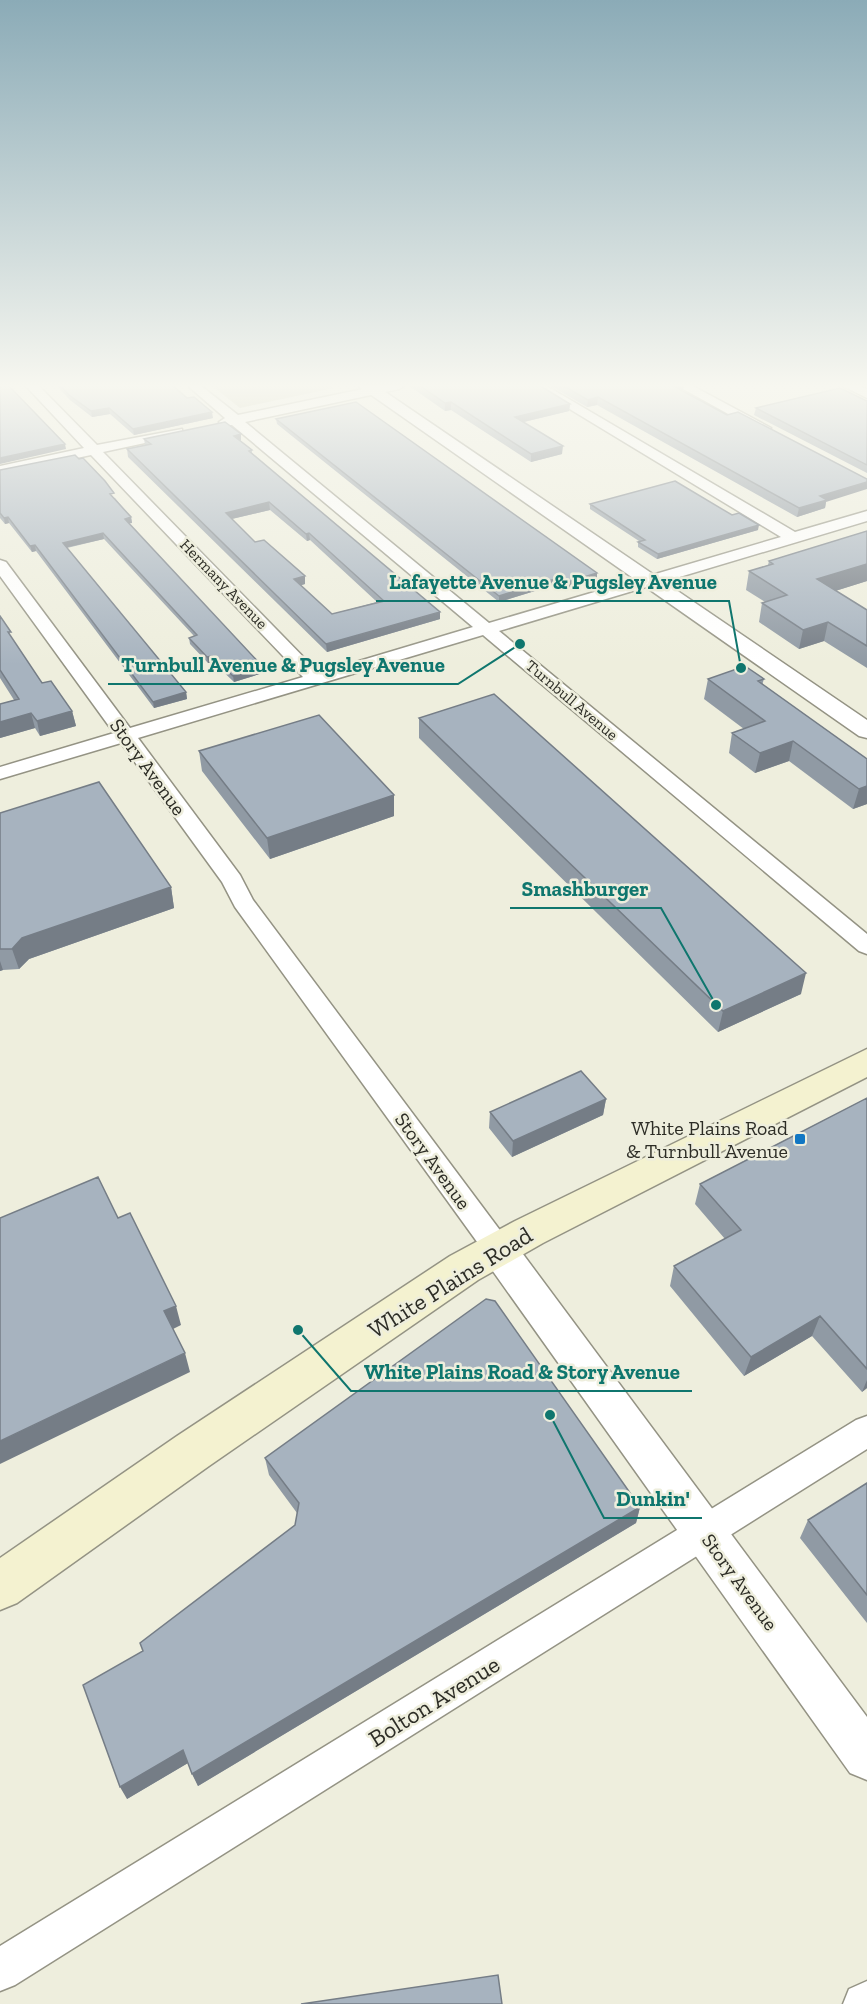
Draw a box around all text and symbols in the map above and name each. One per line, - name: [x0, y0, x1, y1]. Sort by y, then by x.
- street label: Hermany Avenue: [176, 535, 272, 633]
- callout: Lafayette Avenue & Pugsley Avenue: [376, 562, 729, 601]
- text: Lafayette Avenue & Pugsley Avenue: [389, 569, 717, 594]
- callout: Turnbull Avenue & Pugsley Avenue: [108, 645, 458, 684]
- text: Turnbull Avenue & Pugsley Avenue: [121, 652, 445, 677]
- street label: Turnbull Avenue: [522, 656, 622, 744]
- street label: Story Avenue: [105, 714, 191, 820]
- callout: Smashburger: [510, 869, 661, 908]
- text: Smashburger: [521, 876, 649, 901]
- street label: Story Avenue: [390, 1108, 476, 1214]
- place label: White Plains Road & Turnbull Avenue: [626, 1116, 788, 1163]
- marker: White Plains Road & Turnbull Avenue: [793, 1132, 807, 1146]
- street label: White Plains Road: [363, 1220, 537, 1344]
- callout: White Plains Road & Story Avenue: [351, 1352, 692, 1391]
- text: White Plains Road & Story Avenue: [364, 1359, 680, 1384]
- callout: Dunkin': [604, 1479, 702, 1518]
- text: Dunkin': [616, 1486, 690, 1511]
- street label: Story Avenue: [697, 1529, 783, 1635]
- street label: Bolton Avenue: [363, 1649, 505, 1753]

